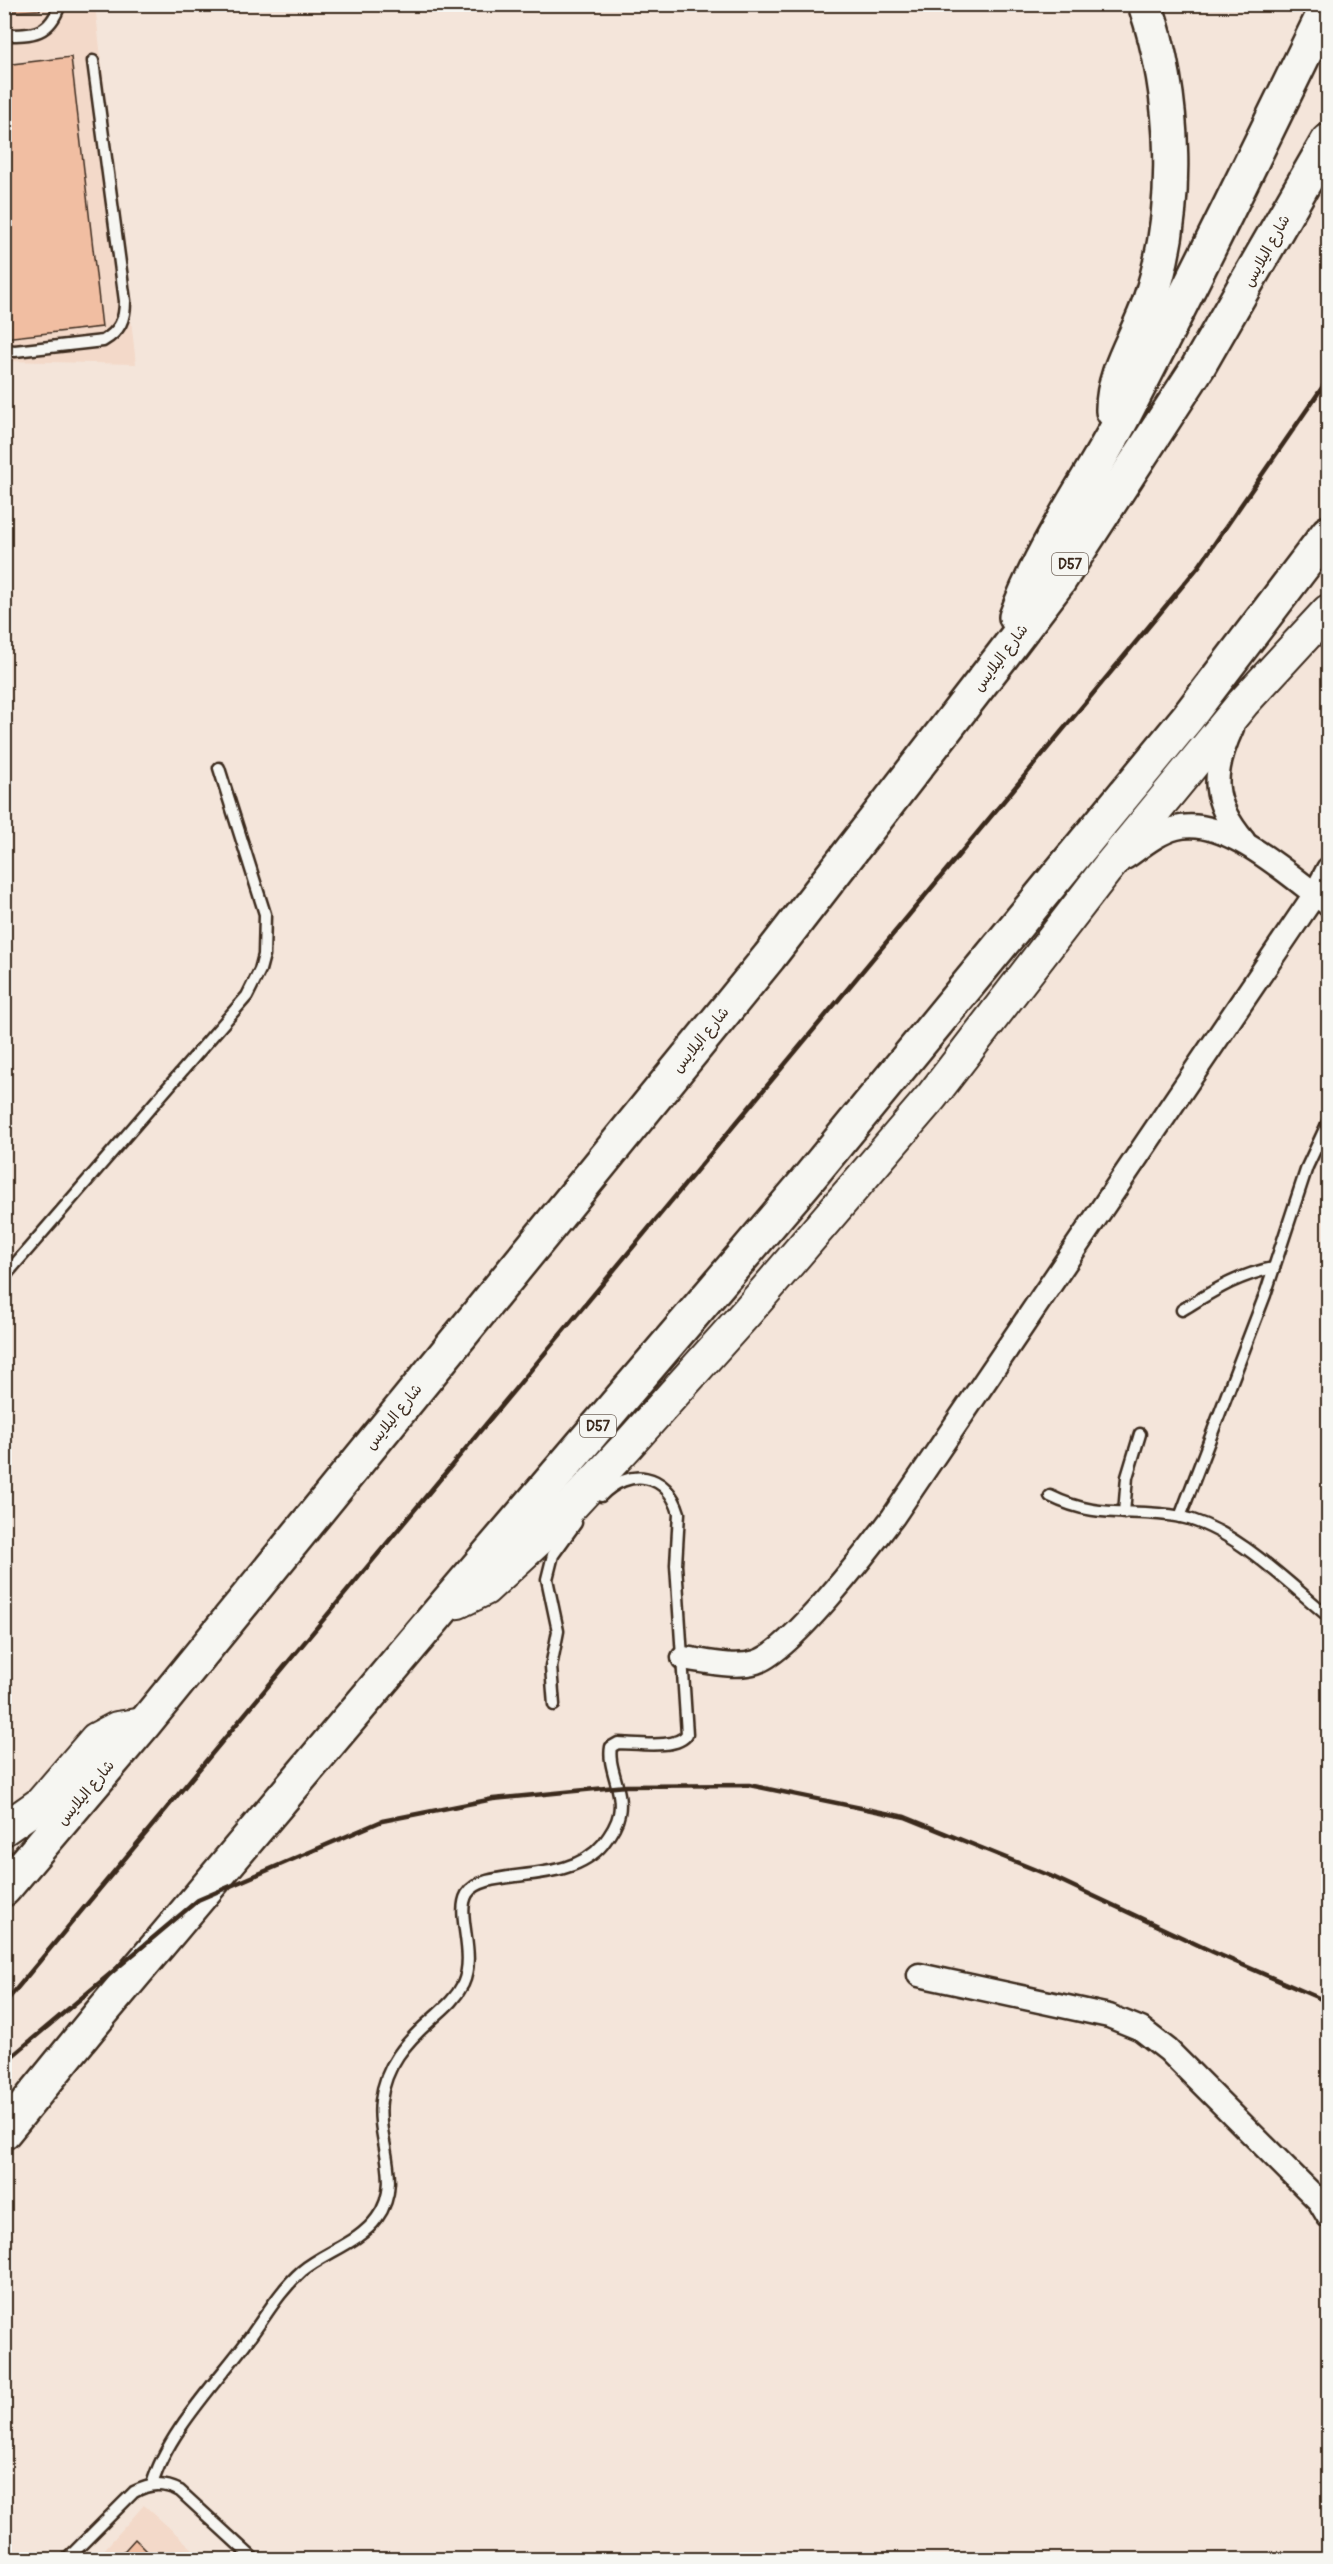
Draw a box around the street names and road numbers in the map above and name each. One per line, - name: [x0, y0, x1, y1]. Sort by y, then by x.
- street label: شارع اليلايس: [1239, 212, 1295, 290]
- road number: D57: [1052, 553, 1088, 575]
- street label: شارع اليلايس: [970, 621, 1032, 695]
- street label: شارع اليلايس: [669, 1003, 733, 1077]
- street label: شارع اليلايس: [362, 1380, 426, 1454]
- road number: D57: [580, 1415, 616, 1437]
- street label: شارع اليلايس: [53, 1756, 119, 1830]

